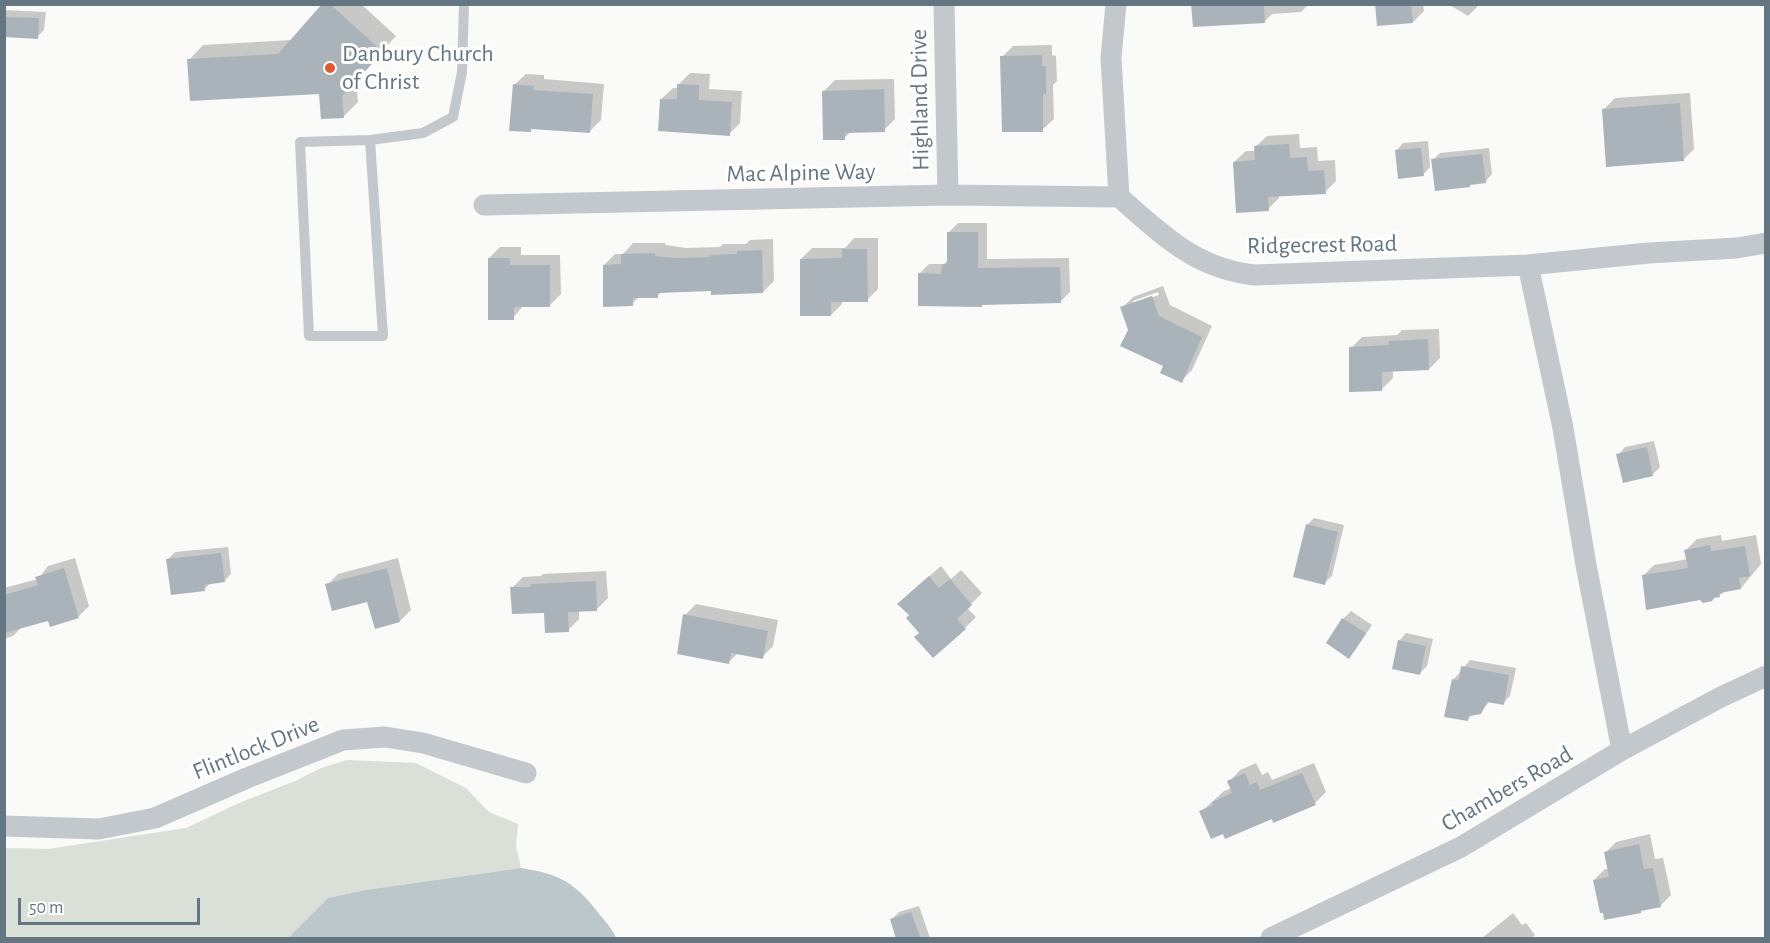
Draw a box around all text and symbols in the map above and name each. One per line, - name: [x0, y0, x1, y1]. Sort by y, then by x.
- street label: Highland Drive: [904, 29, 936, 171]
- place label: Danbury Church of Christ: [342, 40, 494, 96]
- marker: Danbury Church of Christ: [323, 61, 337, 75]
- street label: Mac Alpine Way: [726, 157, 876, 189]
- street label: Ridgecrest Road: [1247, 229, 1397, 261]
- street label: Flintlock Drive: [189, 710, 323, 786]
- street label: Chambers Road: [1436, 740, 1578, 838]
- scale bar: [21, 886, 202, 924]
- text: 50 m: [29, 899, 63, 917]

